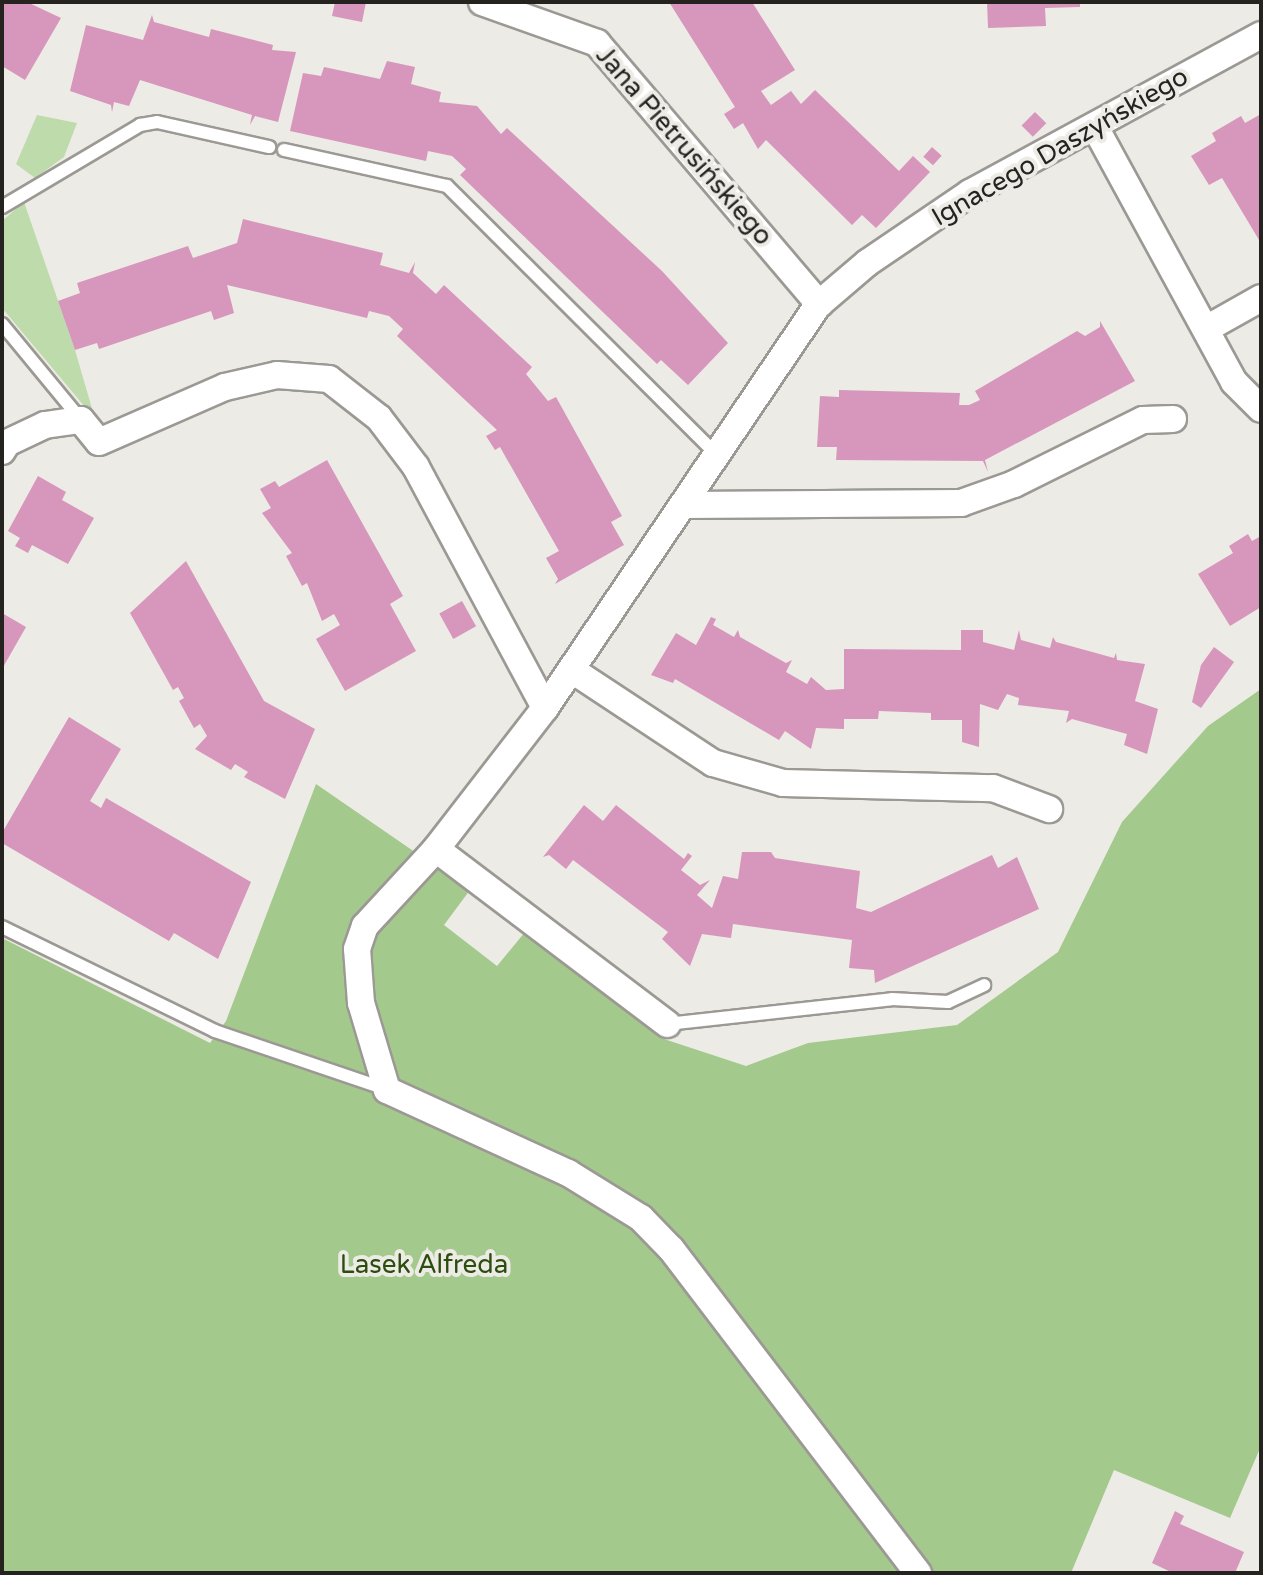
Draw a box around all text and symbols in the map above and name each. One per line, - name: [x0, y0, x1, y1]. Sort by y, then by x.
- street label: Jana Pietrusińskiego: [589, 40, 779, 252]
- street label: Ignacego Daszyńskiego: [926, 61, 1194, 233]
- park label: Lasek Alfreda: [340, 1249, 508, 1281]

